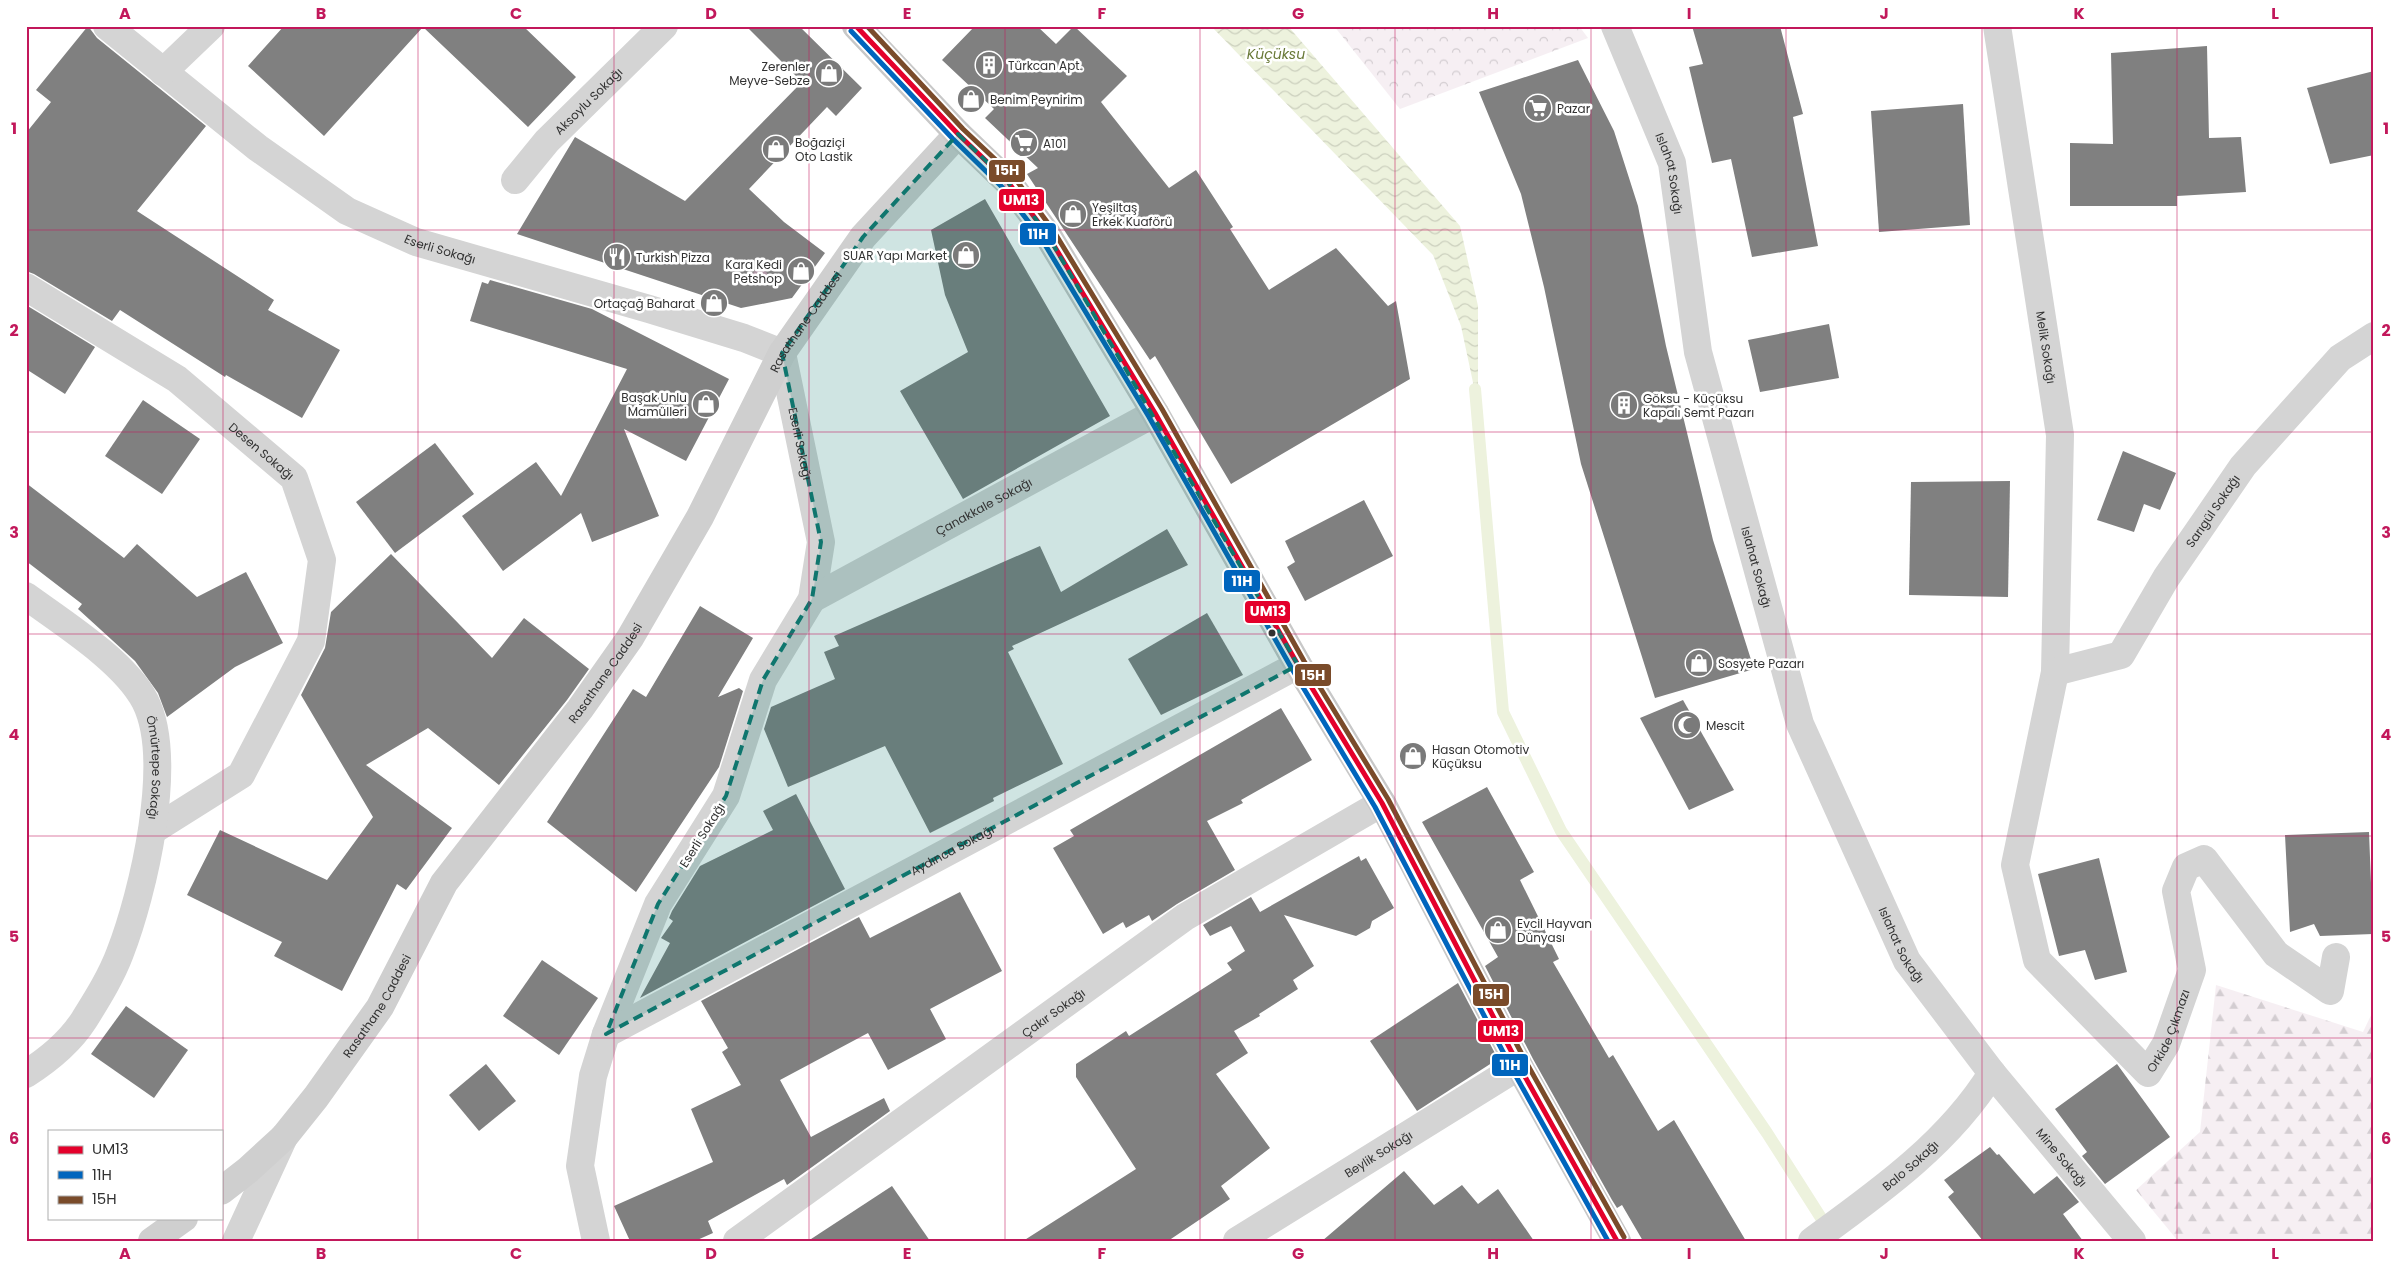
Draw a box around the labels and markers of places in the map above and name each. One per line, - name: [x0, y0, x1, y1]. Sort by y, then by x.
- building icon: Türkcan Apt.: [974, 50, 1004, 80]
- place label: Türkcan Apt.: [1008, 57, 1082, 74]
- place label: Zerenler Meyve-Sebze: [729, 58, 811, 89]
- shop icon: Zerenler Meyve-Sebze: [814, 58, 844, 88]
- shop icon: Benim Peynirim: [956, 84, 986, 114]
- place label: Benim Peynirim: [990, 91, 1083, 108]
- supermarket icon: Pazar: [1523, 93, 1553, 123]
- place label: Pazar: [1557, 100, 1591, 117]
- supermarket icon: A101: [1009, 128, 1039, 158]
- shop icon: Boğaziçi Oto Lastik: [761, 134, 791, 164]
- place label: Boğaziçi Oto Lastik: [795, 134, 854, 165]
- place label: A101: [1043, 135, 1066, 152]
- shop icon: Yeşiltaş Erkek Kuaförü: [1058, 199, 1088, 229]
- place label: Yeşiltaş Erkek Kuaförü: [1092, 199, 1172, 230]
- shop icon: SUAR Yapı Market: [951, 240, 981, 270]
- restaurant icon: Turkish Pizza: [602, 242, 632, 272]
- place label: SUAR Yapı Market: [843, 247, 947, 264]
- place label: Turkish Pizza: [636, 249, 710, 266]
- place label: Kara Kedi Petshop: [725, 256, 782, 287]
- shop icon: Kara Kedi Petshop: [786, 256, 816, 286]
- shop icon: Ortaçağ Baharat: [699, 288, 729, 318]
- place label: Ortaçağ Baharat: [594, 295, 695, 312]
- place label: Başak Unlu Mamülleri: [621, 389, 687, 420]
- shop icon: Başak Unlu Mamülleri: [691, 389, 721, 419]
- building icon: Göksu - Küçüksu Kapalı Semt Pazarı: [1609, 390, 1639, 420]
- place label: Göksu - Küçüksu Kapalı Semt Pazarı: [1643, 390, 1754, 421]
- unlabelled marker: [1267, 628, 1277, 638]
- shop icon: Sosyete Pazarı: [1684, 648, 1714, 678]
- place label: Sosyete Pazarı: [1718, 655, 1804, 672]
- mosque icon: Mescit: [1672, 710, 1702, 740]
- place label: Mescit: [1706, 717, 1745, 734]
- shop icon: Hasan Otomotiv Küçüksu: [1398, 741, 1428, 771]
- place label: Hasan Otomotiv Küçüksu: [1432, 741, 1530, 772]
- shop icon: Evcil Hayvan Dünyası: [1483, 915, 1513, 945]
- place label: Evcil Hayvan Dünyası: [1517, 915, 1592, 946]

